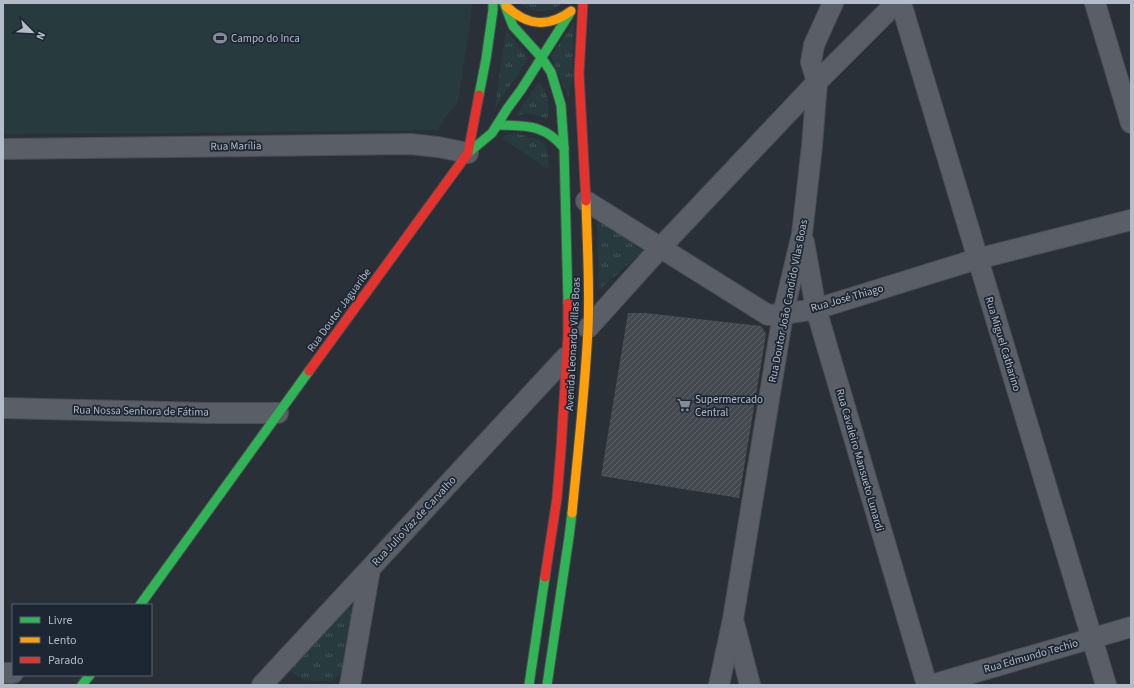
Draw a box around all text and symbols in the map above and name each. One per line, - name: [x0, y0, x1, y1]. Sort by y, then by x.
- north arrow: [12, 12, 52, 52]
- text: N: [32, 29, 49, 42]
- sports icon: Campo do Inca: [212, 30, 228, 46]
- place label: Campo do Inca: [231, 31, 300, 46]
- street label: Rua Marília: [210, 138, 262, 154]
- street label: Rua Doutor João Candido Vilas Boas: [765, 218, 811, 384]
- street label: Rua Doutor Jaguaribe: [303, 265, 375, 355]
- street label: Avenida Leonardo Villas Boas: [562, 276, 584, 411]
- street label: Rua José Thiago: [809, 280, 885, 316]
- street label: Rua Miguel Catharino: [981, 295, 1025, 393]
- street label: Rua Cavaleiro Mansueto Lunardi: [832, 387, 888, 533]
- place label: Supermercado Central: [695, 392, 763, 420]
- supermarket icon: Supermercado Central: [676, 397, 692, 413]
- street label: Rua Nossa Senhora de Fátima: [73, 402, 209, 420]
- street label: Rua Julio Vaz de Carvalho: [368, 473, 460, 569]
- legend: [12, 604, 152, 676]
- text: Livre: [48, 612, 72, 629]
- text: Lento: [48, 632, 77, 649]
- street label: Rua Edmundo Techio: [982, 635, 1080, 677]
- text: Parado: [48, 652, 83, 669]

